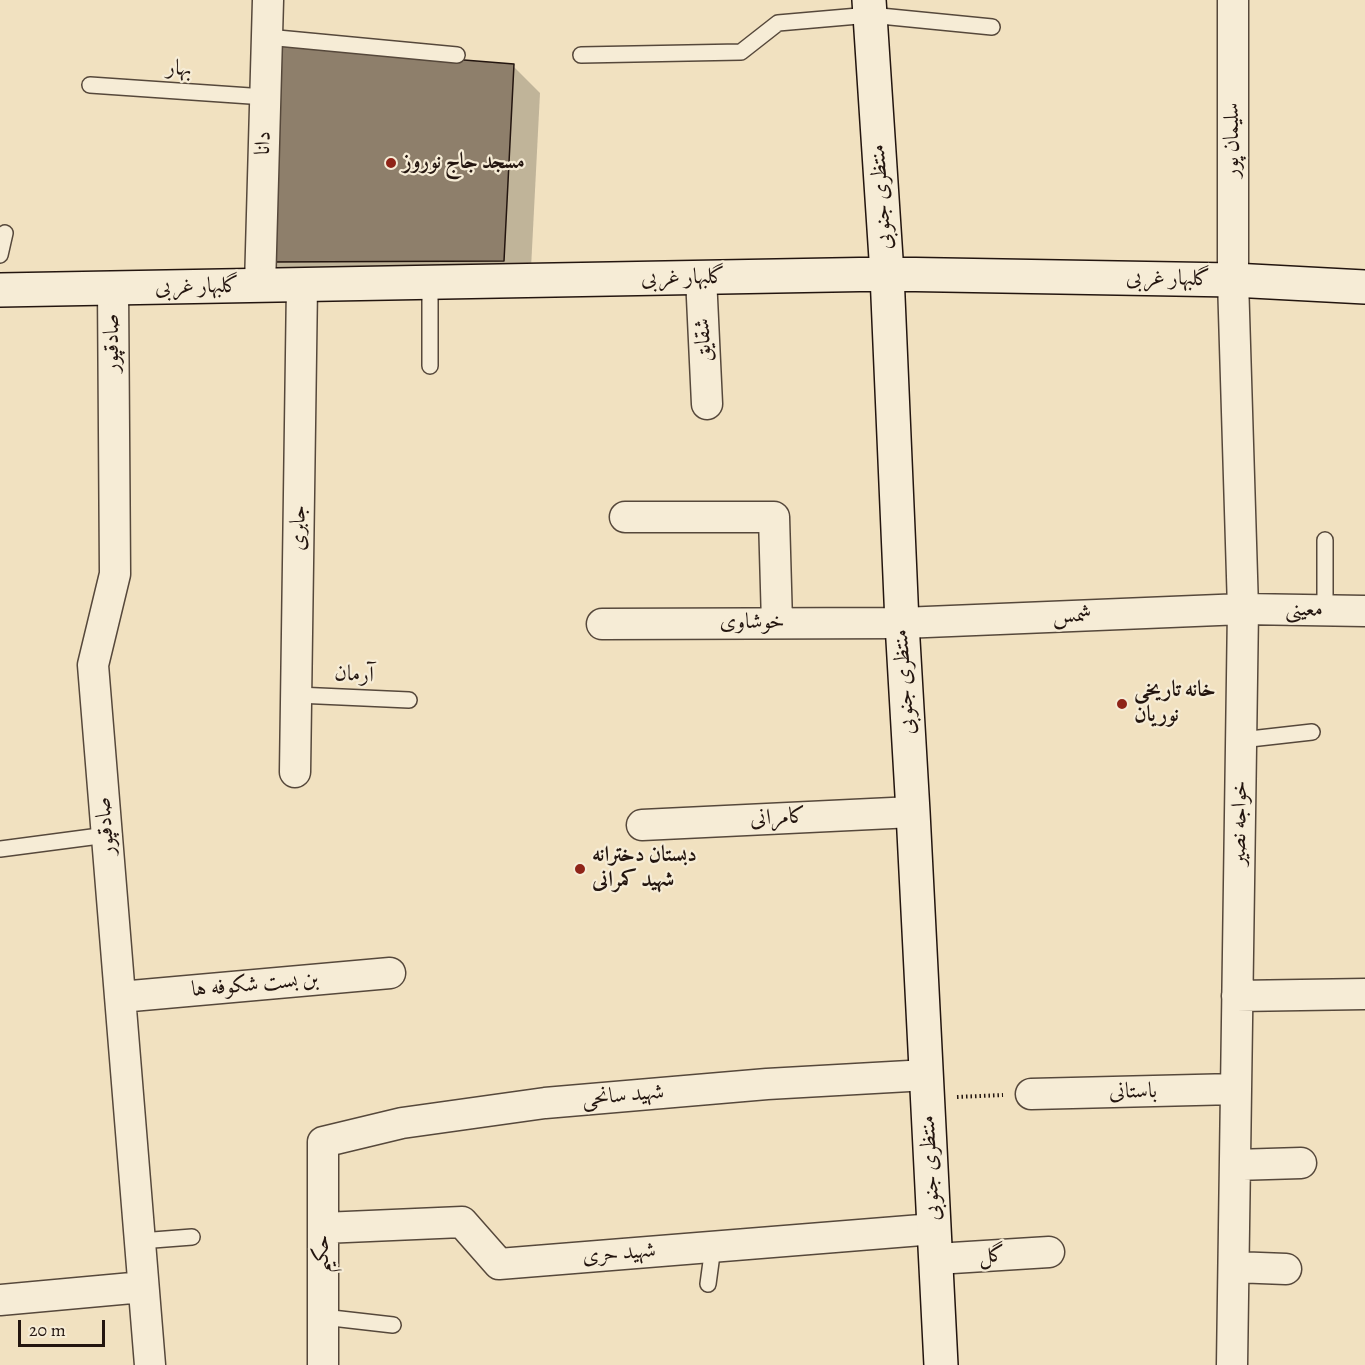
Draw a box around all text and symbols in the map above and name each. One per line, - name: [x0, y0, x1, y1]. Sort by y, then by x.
- street label: بهار: [165, 55, 193, 83]
- street label: سلیمان پور: [1220, 103, 1246, 177]
- street label: دانا: [250, 131, 278, 155]
- street label: منتظری جنوبی: [865, 143, 899, 251]
- place label: مسجد جاج نوروز: [403, 150, 525, 176]
- marker: مسجد جاج نوروز: [384, 156, 398, 170]
- street label: گلبهار غربی: [641, 264, 725, 292]
- street label: گلبهار غربی: [1126, 265, 1210, 293]
- street label: گلبهار غربی: [155, 273, 239, 301]
- street label: صادقپور: [100, 314, 126, 372]
- street label: شقایق: [690, 318, 718, 362]
- street label: جابری: [285, 505, 313, 551]
- street label: معینی: [1285, 596, 1323, 624]
- street label: شمس: [1052, 602, 1092, 630]
- street label: خوشاوی: [719, 610, 785, 636]
- street label: منتظری جنوبی: [888, 628, 922, 736]
- street label: آرمان: [333, 661, 375, 689]
- place label: خانه تاریخی نوریان: [1134, 678, 1216, 730]
- marker: خانه تاریخی نوریان: [1115, 697, 1129, 711]
- street label: خواجه نصیر: [1226, 780, 1254, 866]
- street label: صادقپور: [90, 796, 122, 856]
- street label: کامرانی: [749, 803, 807, 833]
- place label: دبستان دخترانه شهید کمرانی: [592, 843, 697, 894]
- marker: دبستان دخترانه شهید کمرانی: [573, 862, 587, 876]
- street label: بن بست شکوفه ها: [190, 966, 320, 1004]
- street label: باستانی: [1109, 1078, 1157, 1106]
- street label: شهید سانحی: [581, 1079, 665, 1113]
- street label: منتظری جنوبی: [915, 1115, 947, 1221]
- street label: حکیم: [310, 1235, 336, 1273]
- street label: شهید حری: [581, 1238, 657, 1270]
- street label: گل: [978, 1242, 1006, 1270]
- scale bar: [21, 1308, 108, 1346]
- text: 20 m: [29, 1318, 66, 1342]

